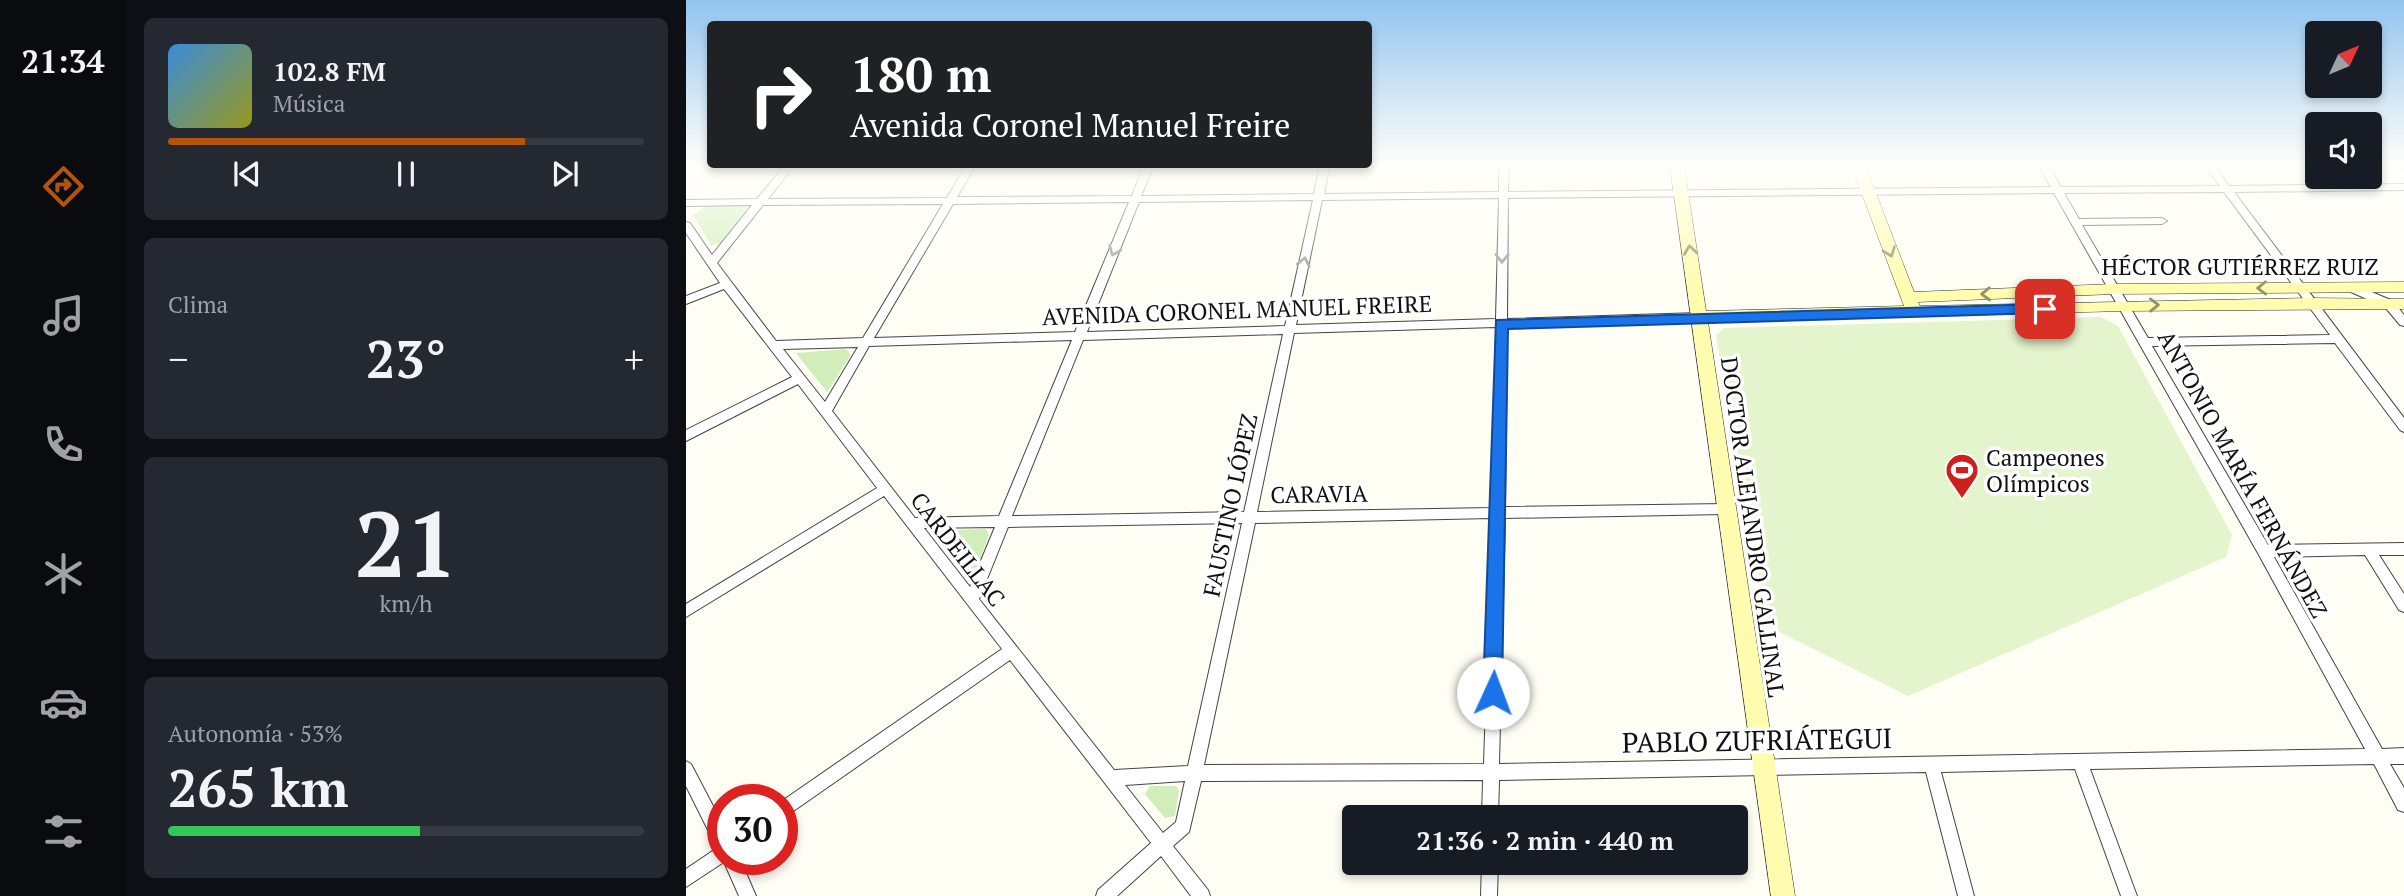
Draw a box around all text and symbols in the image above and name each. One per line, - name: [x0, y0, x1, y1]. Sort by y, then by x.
- north arrow: [2305, 21, 2382, 98]
- map controls: [2305, 21, 2382, 189]
- text: 21:34: [21, 40, 105, 82]
- text: 180 m: [850, 41, 992, 106]
- icon: right: [735, 49, 826, 140]
- text: 102.8 FM: [273, 54, 386, 88]
- text: Música: [273, 88, 345, 119]
- text: Avenida Coronel Manuel Freire: [850, 104, 1290, 146]
- button: sound: [2305, 112, 2382, 189]
- icon: previous: [228, 155, 266, 193]
- icon: pause: [387, 155, 425, 193]
- icon: next: [546, 155, 584, 193]
- icon: directions: [39, 162, 88, 211]
- one-way arrow: [1108, 244, 1122, 256]
- one-way arrow: [1682, 244, 1697, 256]
- one-way arrow: [1882, 245, 1896, 257]
- street label: HÉCTOR GUTIÉRREZ RUIZ: [2102, 251, 2378, 282]
- one-way arrow: [1494, 253, 1510, 263]
- one-way arrow: [1296, 256, 1311, 268]
- pin: [2015, 279, 2075, 339]
- one-way arrow: [2257, 280, 2267, 296]
- one-way arrow: [1980, 286, 1991, 301]
- street label: AVENIDA CORONEL MANUEL FREIRE: [1041, 288, 1433, 332]
- text: Clima: [168, 289, 228, 320]
- icon: arrive: [2026, 290, 2064, 328]
- icon: music: [39, 291, 88, 340]
- one-way arrow: [2149, 298, 2160, 313]
- text: 23°: [366, 324, 446, 393]
- street label: ANTONIO MARÍA FERNÁNDEZ: [2151, 325, 2335, 623]
- text: −: [168, 334, 188, 384]
- text: +: [624, 334, 644, 384]
- street label: DOCTOR ALEJANDRO GALLINAL: [1714, 355, 1792, 699]
- street label: FAUSTINO LÓPEZ: [1195, 411, 1265, 599]
- icon: phone: [39, 420, 88, 469]
- place label: Campeones Olímpicos: [1986, 442, 2105, 499]
- sports icon: Campeones Olímpicos: [1943, 451, 1981, 500]
- street label: CARAVIA: [1270, 478, 1368, 510]
- text: 21: [355, 482, 457, 603]
- street label: CARDEILLAC: [904, 486, 1012, 612]
- icon: climate: [39, 549, 88, 598]
- text: km/h: [379, 588, 433, 619]
- position arrow: [1456, 656, 1530, 730]
- icon: car: [39, 678, 88, 727]
- text: Autonomía · 53%: [168, 718, 343, 749]
- street label: PABLO ZUFRIÁTEGUI: [1621, 719, 1893, 761]
- text: 265 km: [168, 753, 349, 822]
- speed limit sign: 30: [707, 784, 798, 875]
- icon: filters: [39, 807, 88, 856]
- text: 21:36 · 2 min · 440 m: [1416, 823, 1674, 857]

